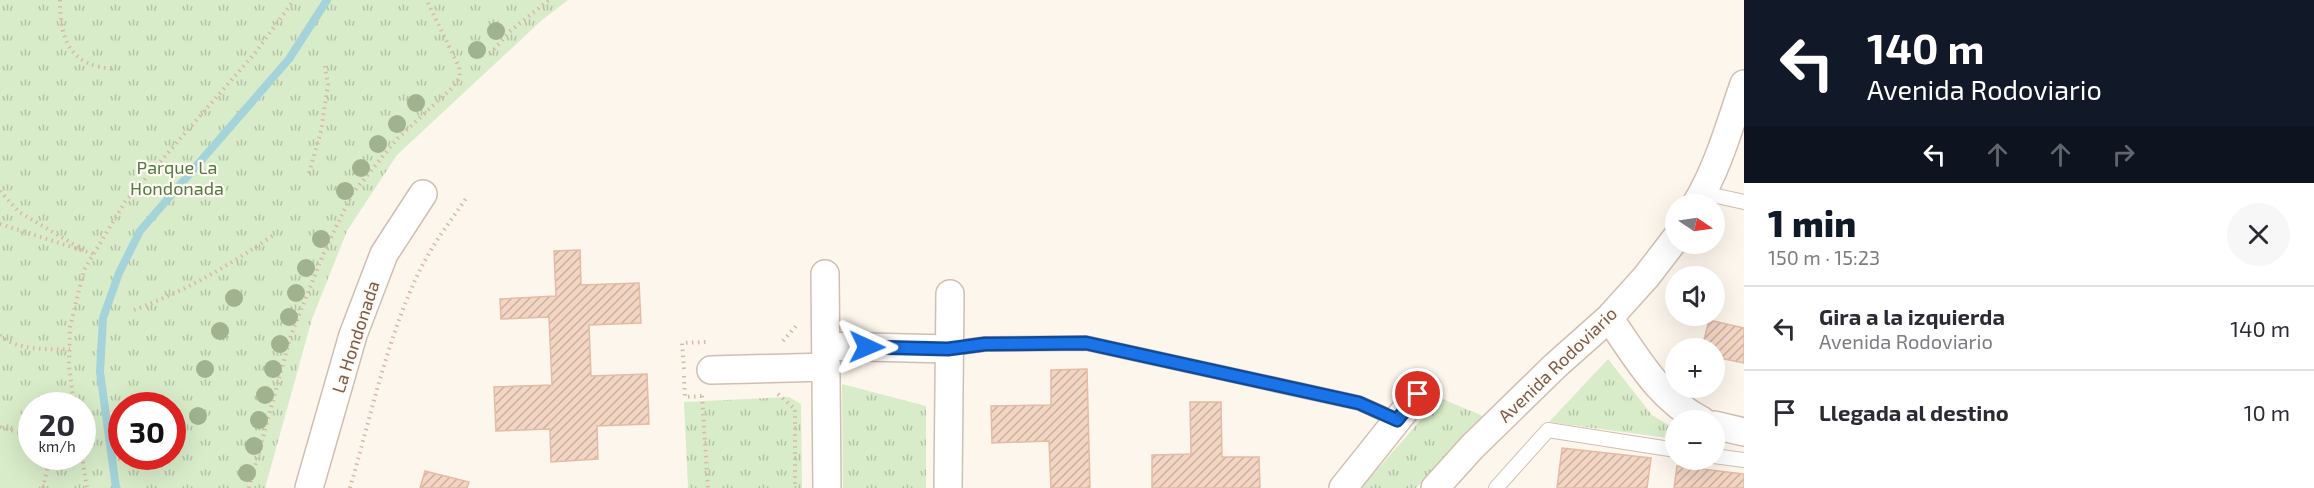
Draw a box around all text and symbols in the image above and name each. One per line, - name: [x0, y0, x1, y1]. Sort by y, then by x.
- text: 140 m: [1867, 22, 1984, 72]
- icon: left: [1768, 24, 1846, 102]
- text: Avenida Rodoviario: [1867, 73, 2102, 105]
- icon: left: [1918, 138, 1951, 171]
- icon: ahead: [1981, 138, 2014, 171]
- icon: ahead: [2044, 138, 2077, 171]
- icon: right: [2107, 138, 2140, 171]
- park label: Parque La Hondonada: [130, 156, 224, 199]
- north arrow: [1665, 194, 1725, 254]
- map controls: [1665, 194, 1725, 470]
- text: 1 min: [1768, 201, 1856, 244]
- button: close: [2227, 203, 2290, 266]
- text: 150 m · 15:23: [1768, 245, 1880, 269]
- button: sound: [1665, 266, 1725, 326]
- street label: La Hondonada: [327, 278, 384, 396]
- street label: Avenida Rodoviario: [1493, 302, 1621, 427]
- text: Gira a la izquierda: [1819, 303, 2005, 329]
- icon: left: [1768, 312, 1801, 345]
- position arrow: [835, 315, 899, 379]
- text: 140 m: [2230, 315, 2290, 341]
- text: Avenida Rodoviario: [1819, 329, 1993, 353]
- button: +: [1665, 338, 1725, 398]
- pin: [1392, 368, 1443, 419]
- icon: arrive: [1401, 377, 1434, 410]
- speed limit sign: 30: [108, 392, 186, 470]
- icon: arrive: [1768, 396, 1801, 429]
- text: Llegada al destino: [1819, 399, 2009, 425]
- text: 10 m: [2244, 399, 2290, 425]
- text: 20: [39, 406, 75, 442]
- button: −: [1665, 410, 1725, 470]
- text: km/h: [38, 437, 76, 455]

